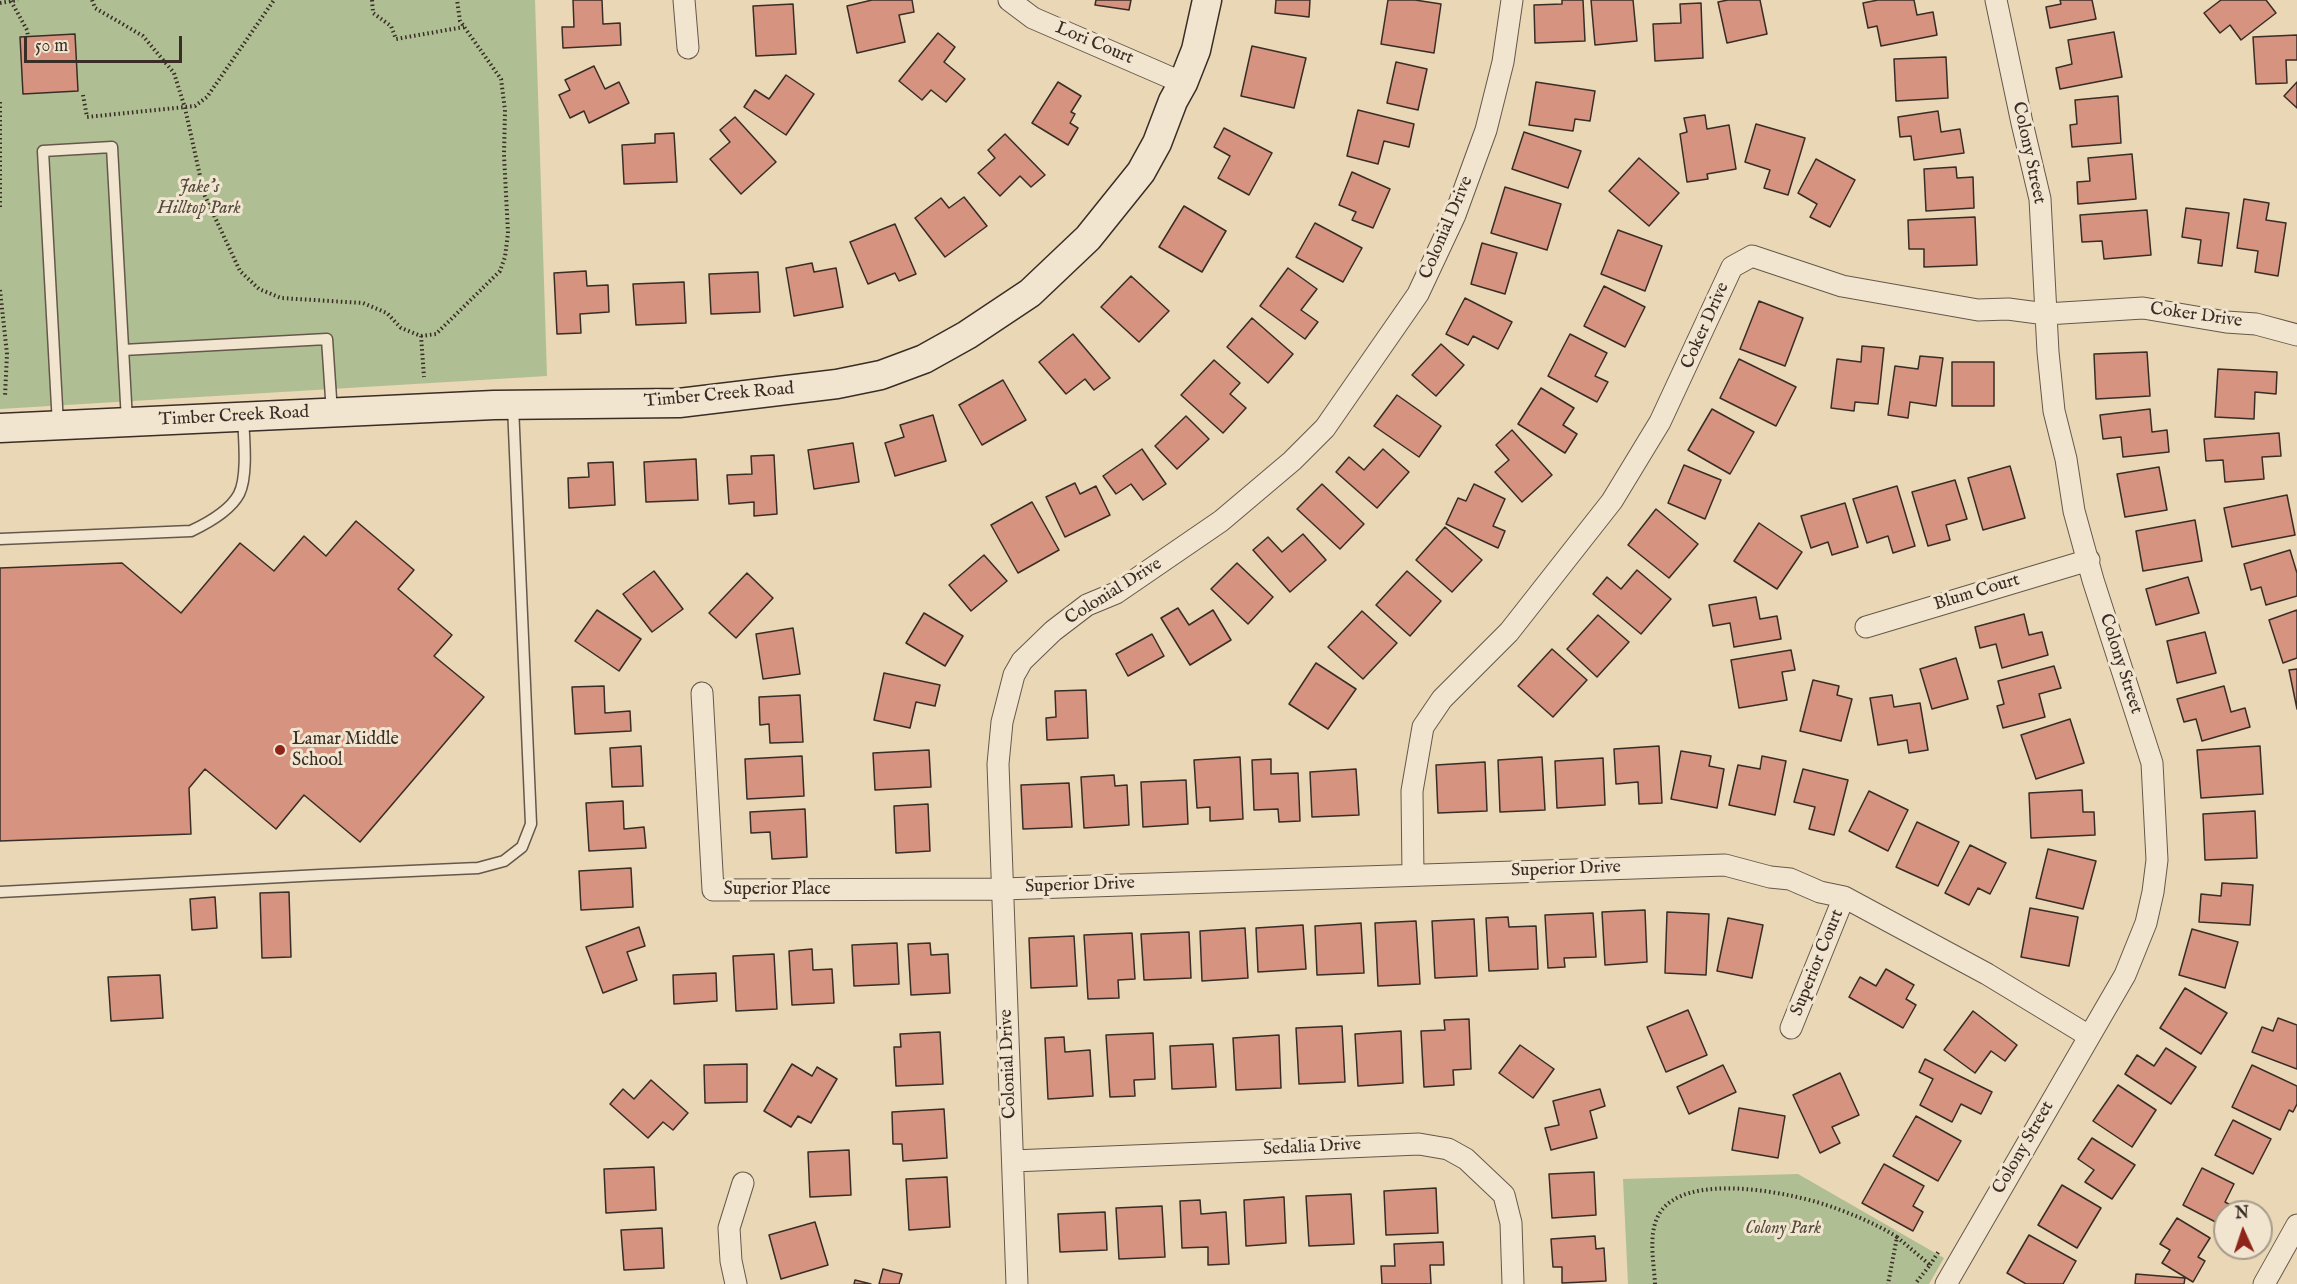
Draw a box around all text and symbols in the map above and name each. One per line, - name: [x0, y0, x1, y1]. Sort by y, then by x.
- street label: Lori Court: [1052, 18, 1136, 70]
- scale bar: [27, 24, 184, 62]
- text: 50 m: [35, 35, 68, 58]
- street label: Colony Street: [2007, 100, 2049, 206]
- street label: Colonial Drive: [1416, 173, 1478, 283]
- park label: Jake's Hilltop Park: [157, 177, 241, 219]
- street label: Coker Drive: [1677, 279, 1735, 373]
- street label: Coker Drive: [2149, 299, 2243, 333]
- street label: Timber Creek Road: [643, 379, 795, 413]
- street label: Timber Creek Road: [158, 402, 310, 432]
- street label: Colonial Drive: [1062, 554, 1166, 630]
- street label: Blum Court: [1932, 570, 2022, 616]
- street label: Colony Street: [2094, 611, 2146, 717]
- place label: Lamar Middle School: [292, 729, 399, 771]
- marker: Lamar Middle School: [273, 743, 287, 757]
- street label: Superior Drive: [1511, 857, 1621, 883]
- street label: Superior Drive: [1025, 873, 1135, 899]
- street label: Superior Place: [723, 879, 831, 901]
- street label: Superior Court: [1787, 907, 1849, 1019]
- street label: Colonial Drive: [996, 1009, 1022, 1119]
- street label: Colony Street: [1989, 1098, 2059, 1198]
- street label: Sedalia Drive: [1262, 1135, 1362, 1161]
- north arrow: [2213, 1200, 2273, 1260]
- text: N: [2235, 1204, 2250, 1224]
- park label: Colony Park: [1745, 1218, 1821, 1240]

